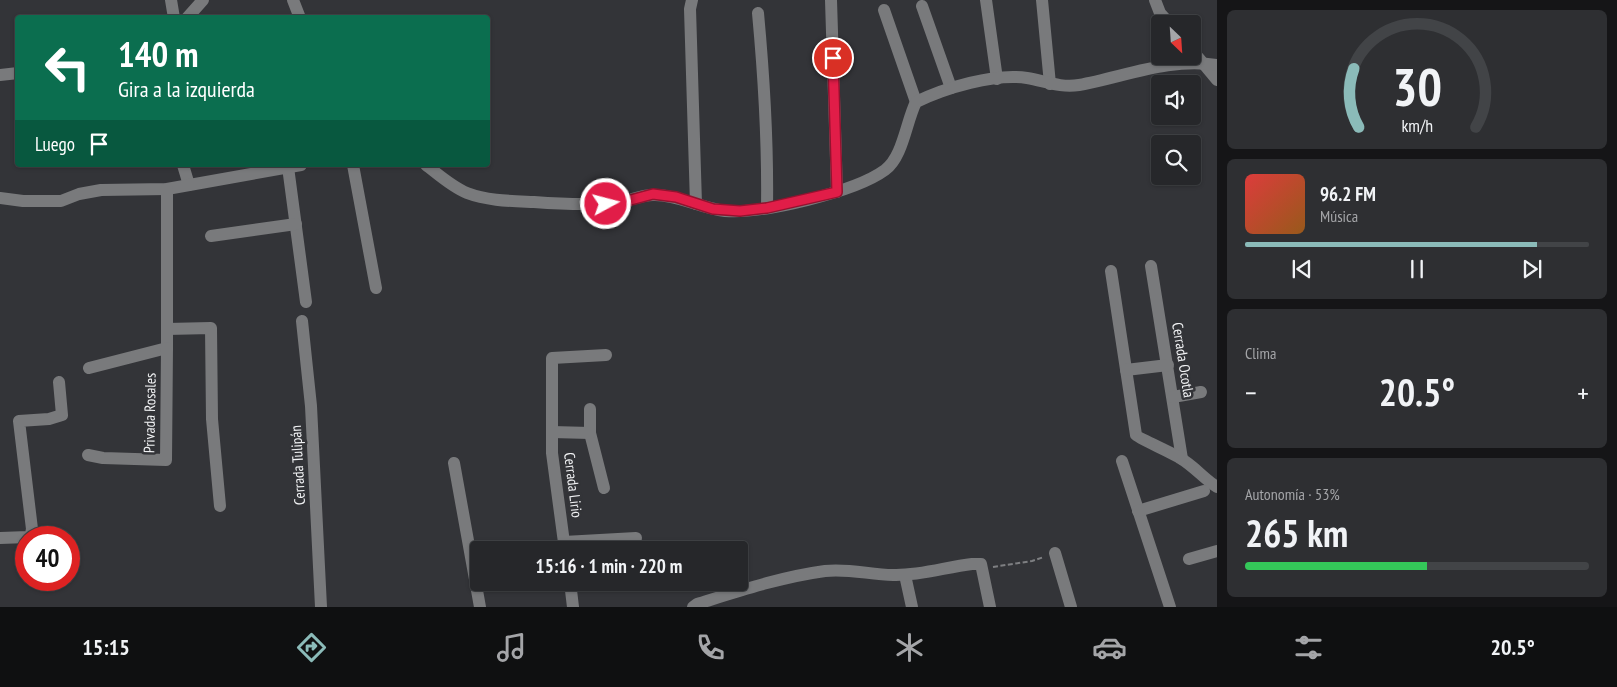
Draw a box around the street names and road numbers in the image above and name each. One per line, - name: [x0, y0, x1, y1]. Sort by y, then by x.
- street label: Cerrada Ocotla: [1168, 321, 1199, 399]
- street label: Privada Rosales: [139, 373, 160, 453]
- street label: Cerrada Tulipán: [286, 425, 309, 505]
- street label: Cerrada Lirio: [560, 451, 587, 519]

